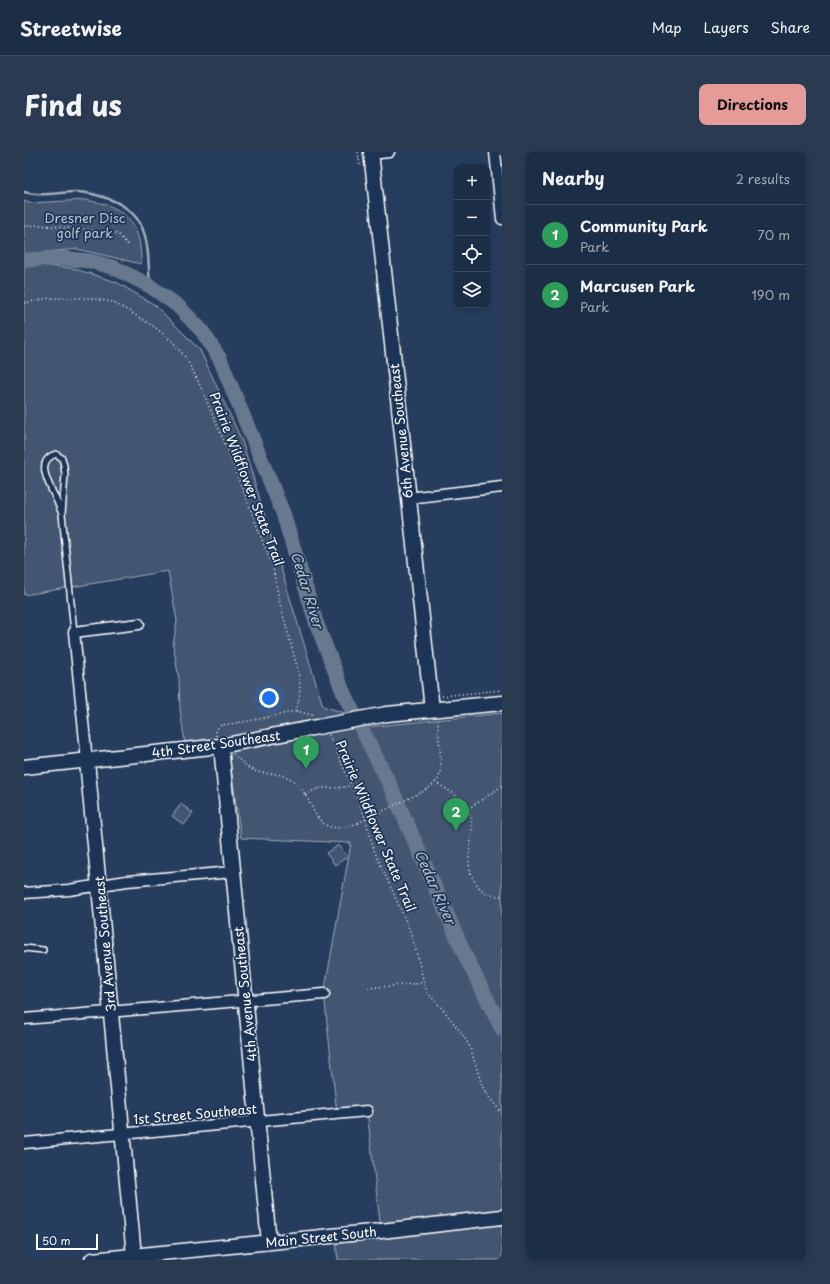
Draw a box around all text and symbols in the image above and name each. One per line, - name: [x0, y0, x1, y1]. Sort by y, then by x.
- text: Streetwise: [20, 14, 122, 42]
- text: Map: [652, 17, 682, 38]
- text: Layers: [704, 17, 749, 38]
- text: Share: [771, 17, 810, 38]
- text: Find us: [24, 83, 122, 126]
- button: Directions: [699, 84, 806, 125]
- map controls: [454, 164, 490, 308]
- button: +: [454, 164, 490, 200]
- text: Nearby: [542, 165, 604, 191]
- text: 2 results: [736, 169, 790, 188]
- button: −: [454, 200, 490, 236]
- park label: Dresner Disc golf park: [44, 208, 126, 242]
- text: Community Park: [580, 214, 708, 237]
- text: 1: [552, 225, 558, 244]
- text: 70 m: [757, 225, 790, 244]
- button: locate: [454, 236, 490, 272]
- text: Park: [580, 237, 609, 256]
- button: layers: [454, 272, 490, 308]
- text: Marcusen Park: [580, 274, 695, 297]
- text: 2: [550, 285, 560, 304]
- text: 190 m: [751, 285, 790, 304]
- text: Park: [580, 297, 609, 316]
- street label: 6th Avenue Southeast: [384, 363, 417, 499]
- street label: Prairie Wildflower State Trail: [205, 389, 289, 569]
- water label: Cedar River: [286, 549, 330, 633]
- your location: [259, 688, 279, 708]
- street label: 4th Street Southeast: [150, 725, 281, 762]
- pin: 1: [293, 736, 319, 769]
- street label: Prairie Wildflower State Trail: [332, 737, 421, 915]
- pin: 2: [443, 798, 469, 831]
- water label: Cedar River: [410, 846, 462, 929]
- street label: 3rd Avenue Southeast: [89, 875, 120, 1013]
- street label: 4th Avenue Southeast: [228, 926, 261, 1063]
- street label: 1st Street Southeast: [132, 1099, 257, 1128]
- street label: Main Street South: [264, 1221, 377, 1252]
- scale bar: [36, 1232, 98, 1251]
- text: 50 m: [42, 1232, 71, 1249]

